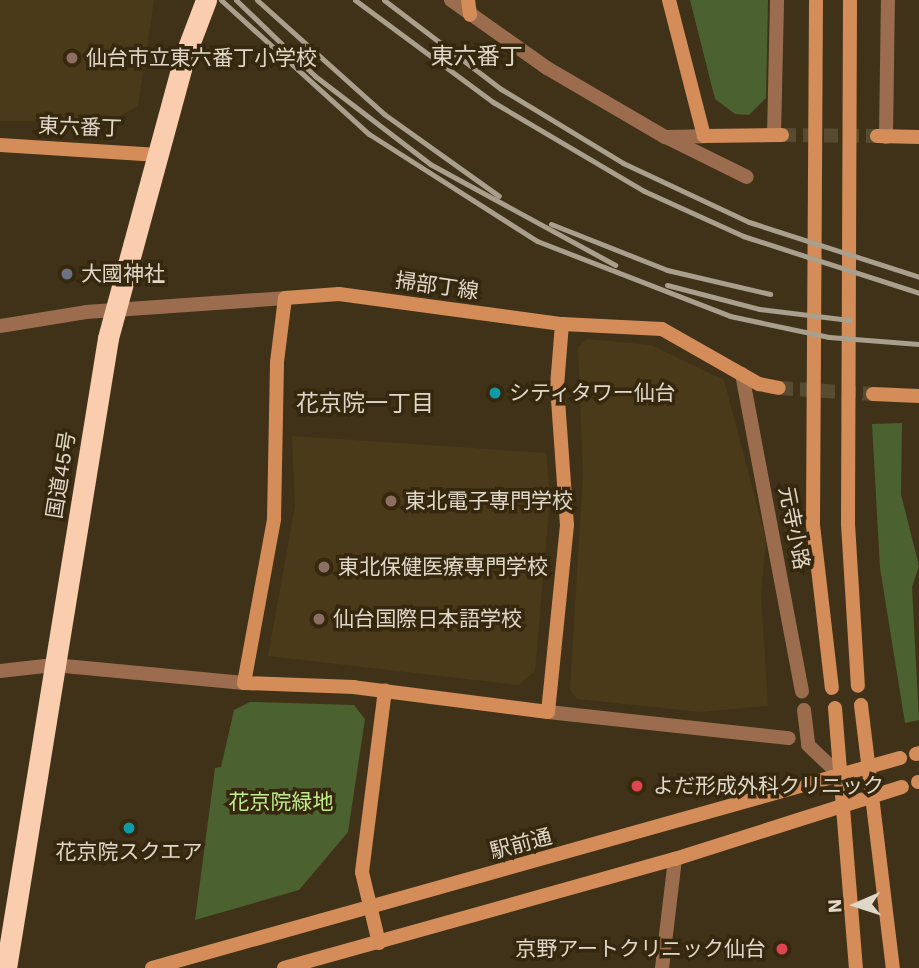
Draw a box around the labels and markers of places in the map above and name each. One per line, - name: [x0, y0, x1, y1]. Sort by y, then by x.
- place label: 仙台市立東六番丁小学校: [86, 45, 317, 71]
- marker: 仙台市立東六番丁小学校: [64, 50, 80, 66]
- place label: 大國神社: [81, 261, 165, 287]
- marker: 大國神社: [59, 266, 75, 282]
- place label: シティタワー仙台: [509, 380, 677, 406]
- marker: シティタワー仙台: [487, 385, 503, 401]
- place label: 東北電子専門学校: [405, 488, 573, 514]
- marker: 東北電子専門学校: [383, 493, 399, 509]
- place label: 東北保健医療専門学校: [338, 554, 548, 580]
- marker: 東北保健医療専門学校: [316, 559, 332, 575]
- place label: 仙台国際日本語学校: [333, 606, 522, 632]
- marker: 仙台国際日本語学校: [311, 611, 327, 627]
- place label: よだ形成外科クリニック: [653, 773, 884, 799]
- marker: よだ形成外科クリニック: [627, 776, 647, 796]
- marker: 花京院スクエア: [121, 820, 137, 836]
- place label: 花京院スクエア: [56, 839, 202, 865]
- place label: 京野アートクリニック仙台: [515, 936, 766, 962]
- marker: 京野アートクリニック仙台: [772, 939, 792, 959]

